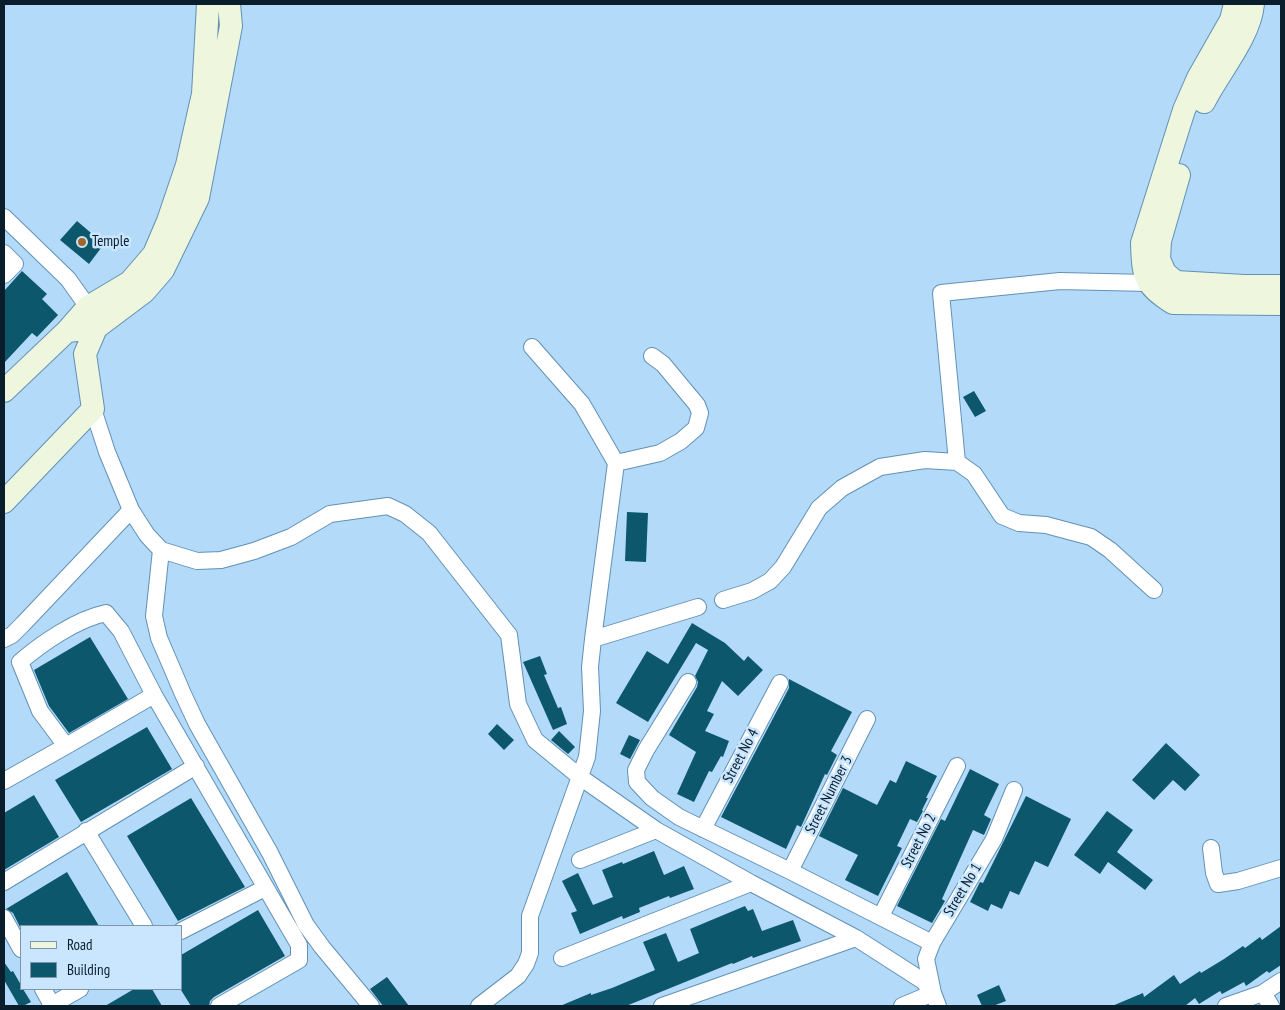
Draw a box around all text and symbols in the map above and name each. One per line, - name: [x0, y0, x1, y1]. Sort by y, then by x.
- place label: Temple: [92, 233, 129, 251]
- marker: Temple: [76, 236, 88, 248]
- street label: Street No 4: [719, 726, 763, 786]
- street label: Street Number 3: [802, 753, 856, 837]
- street label: Street No 2: [898, 811, 940, 871]
- street label: Street No 1: [940, 860, 986, 920]
- legend: [20, 925, 182, 990]
- text: Road: [67, 935, 93, 954]
- text: Building: [67, 960, 110, 979]

